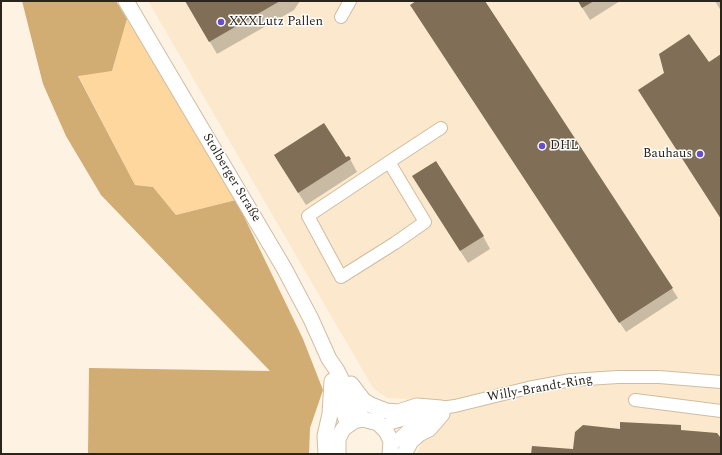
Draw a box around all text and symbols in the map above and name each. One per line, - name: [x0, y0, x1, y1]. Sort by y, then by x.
- place label: XXXLutz Pallen: [229, 14, 323, 30]
- marker: XXXLutz Pallen: [216, 17, 226, 27]
- street label: Stolberger Straße: [198, 131, 264, 225]
- place label: DHL: [550, 138, 579, 154]
- marker: DHL: [537, 141, 547, 151]
- place label: Bauhaus: [643, 146, 692, 162]
- marker: Bauhaus: [695, 149, 705, 159]
- street label: Willy-Brandt-Ring: [486, 372, 594, 406]

